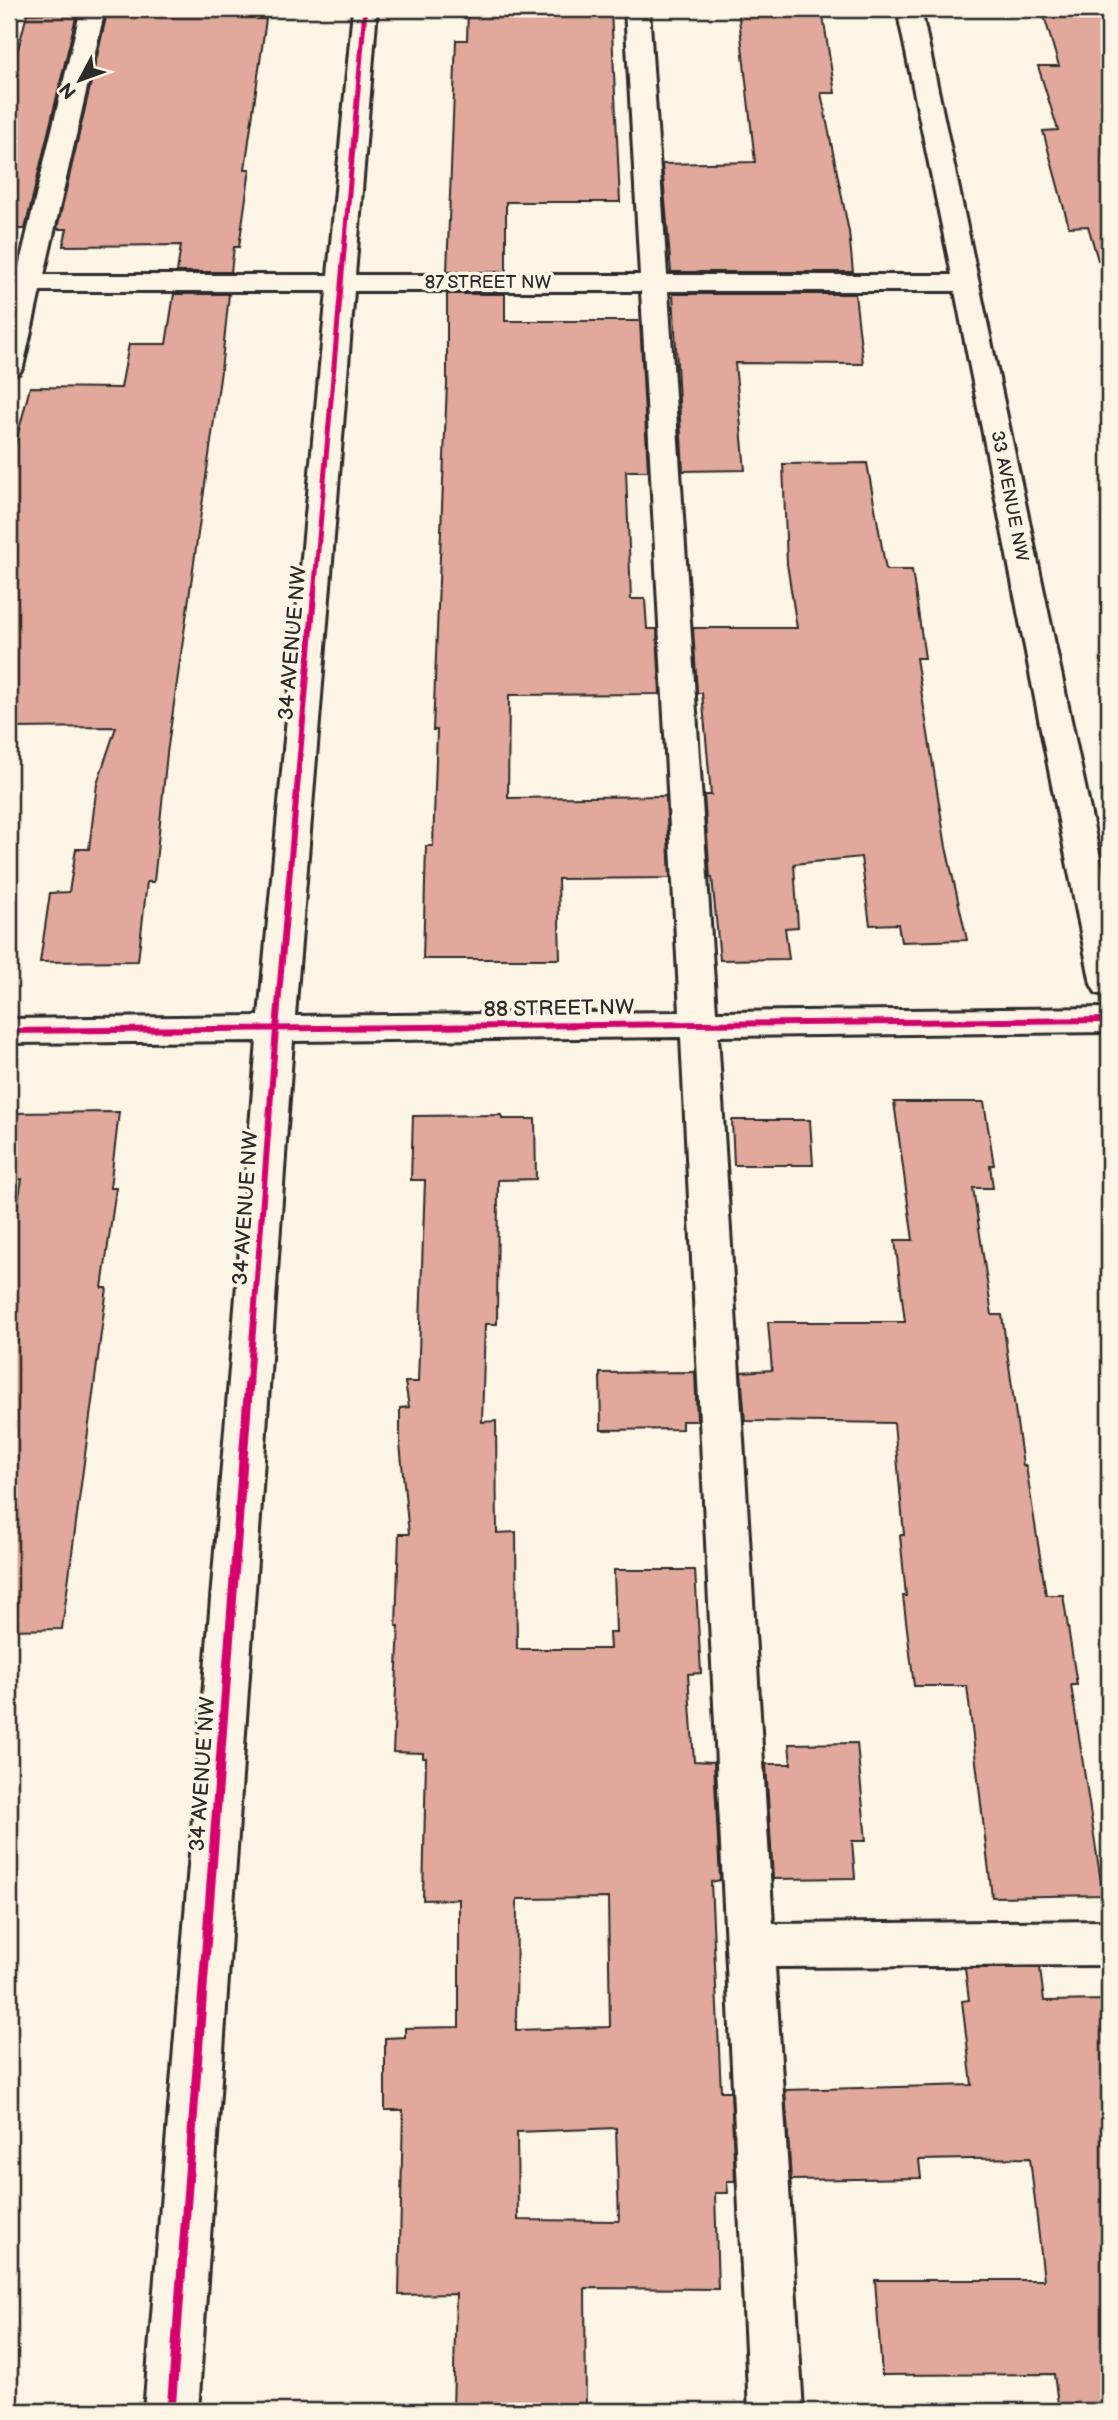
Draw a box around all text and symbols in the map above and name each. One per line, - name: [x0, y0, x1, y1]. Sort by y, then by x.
- north arrow: [46, 46, 116, 116]
- text: N: [55, 77, 82, 103]
- street label: 87 STREET NW: [425, 272, 552, 293]
- street label: 33 AVENUE NW: [987, 429, 1033, 564]
- street label: 34 AVENUE NW: [273, 565, 312, 721]
- street label: 88 STREET NW: [483, 995, 635, 1022]
- street label: 34 AVENUE NW: [228, 1130, 263, 1286]
- street label: 34 AVENUE NW: [185, 1696, 220, 1852]

